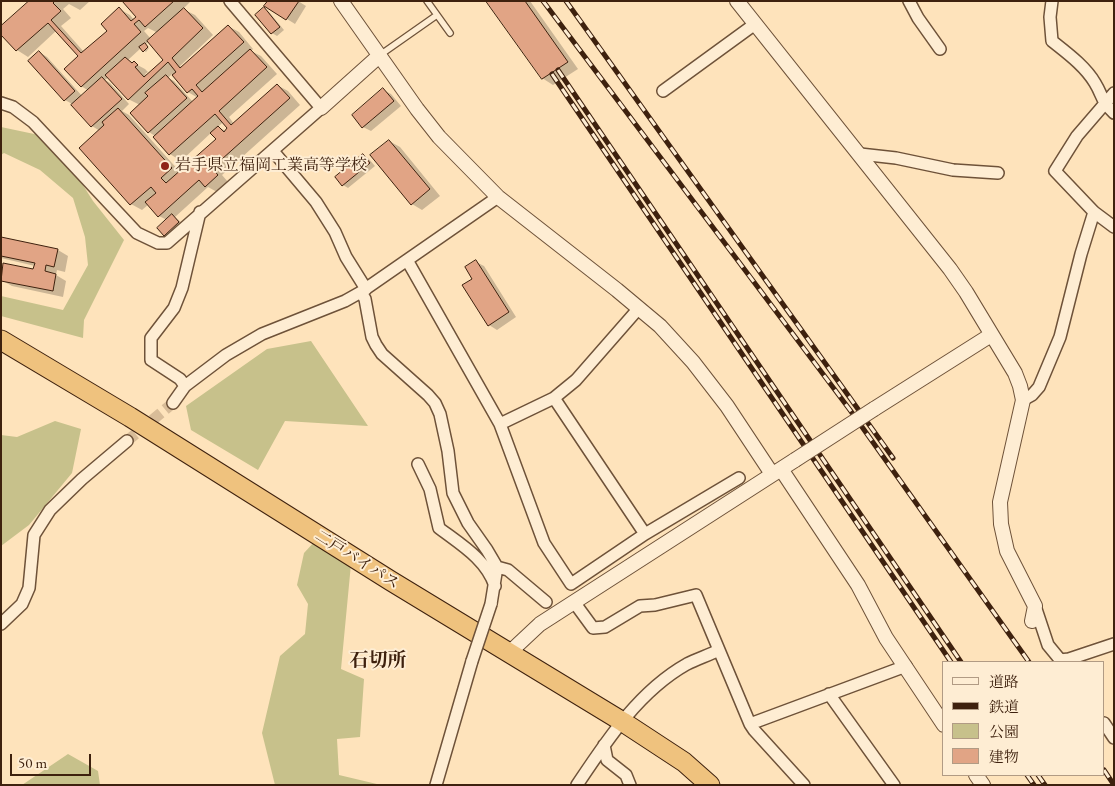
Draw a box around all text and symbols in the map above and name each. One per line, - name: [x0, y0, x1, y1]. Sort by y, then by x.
- place label: 岩手県立福岡工業高等学校: [175, 156, 367, 176]
- marker: 岩手県立福岡工業高等学校: [159, 160, 171, 172]
- street label: 二戸バイパス: [311, 526, 403, 594]
- district label: 石切所: [350, 650, 406, 672]
- legend: [942, 661, 1105, 776]
- text: 道路: [989, 672, 1019, 691]
- text: 鉄道: [989, 697, 1019, 716]
- text: 公園: [989, 722, 1019, 741]
- scale bar: [12, 744, 94, 776]
- text: 建物: [989, 747, 1019, 766]
- text: 50 m: [18, 753, 47, 772]

